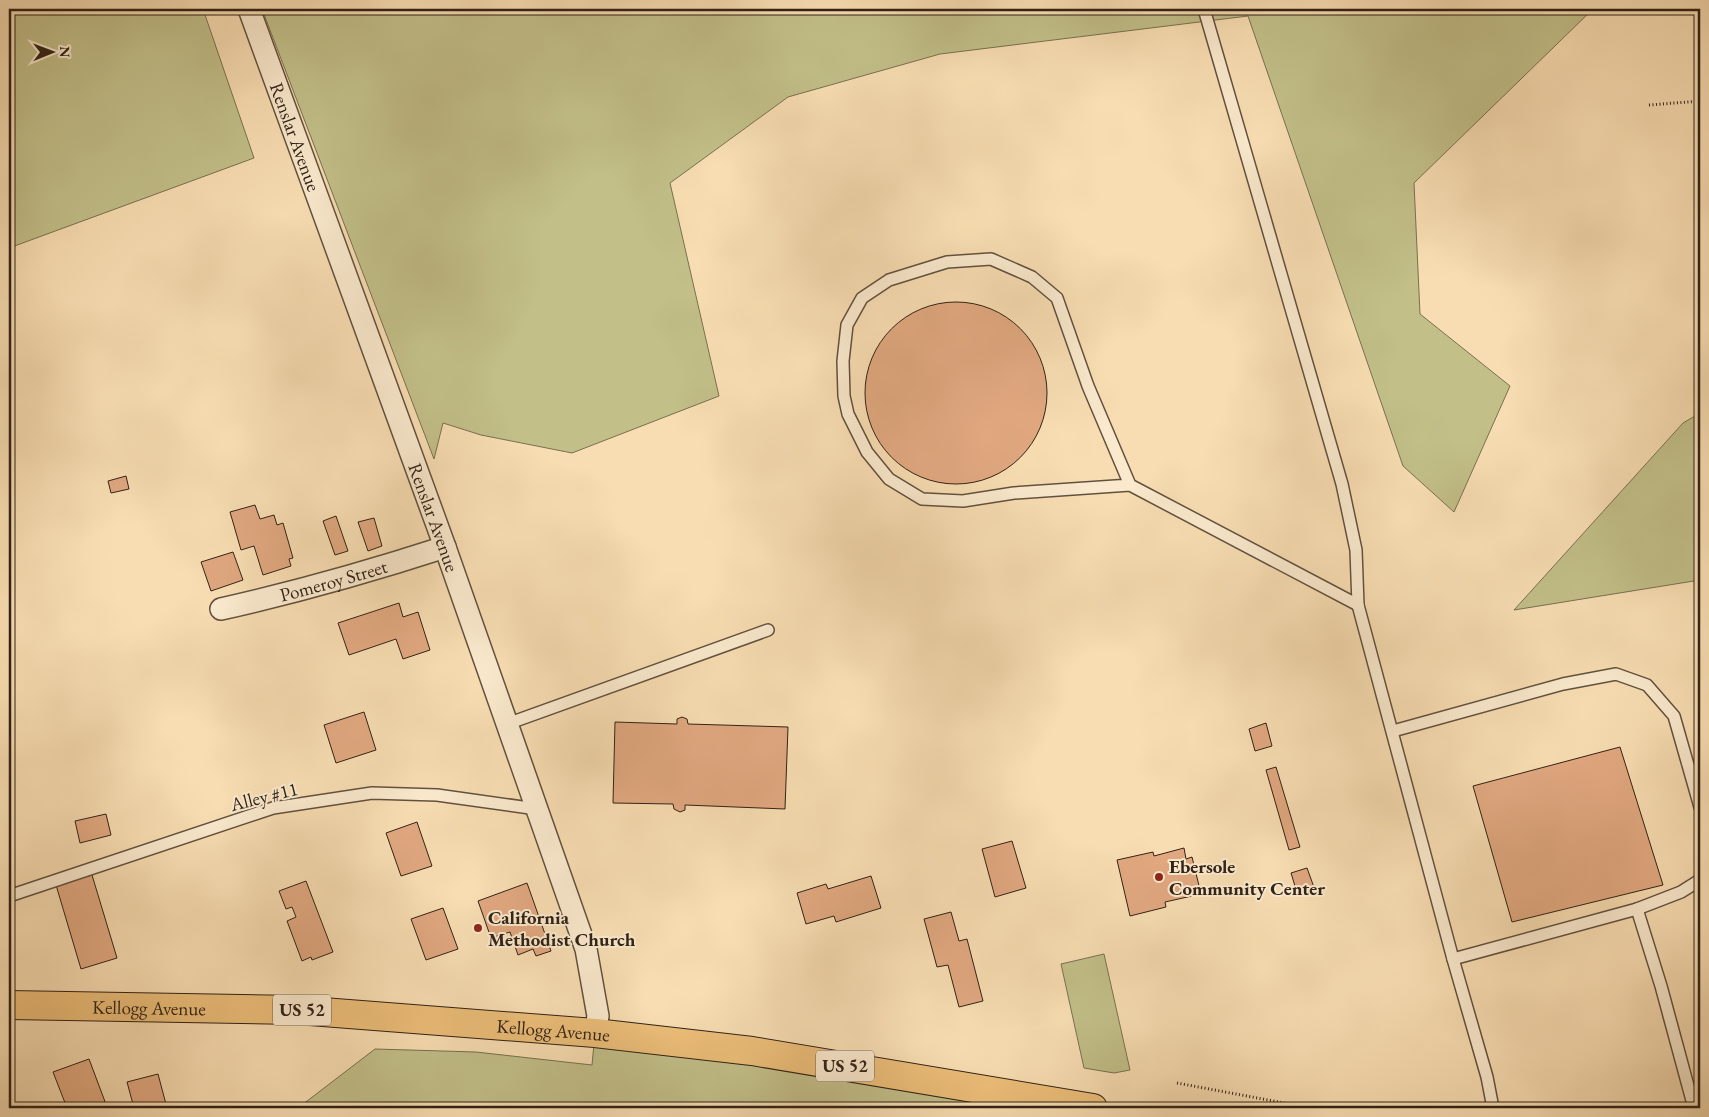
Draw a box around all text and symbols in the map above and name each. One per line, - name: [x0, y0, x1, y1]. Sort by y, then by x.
- north arrow: [28, 28, 78, 78]
- text: N: [56, 46, 74, 58]
- street label: Renslar Avenue: [264, 79, 326, 195]
- street label: Renslar Avenue: [402, 460, 465, 575]
- street label: Pomeroy Street: [277, 554, 390, 607]
- street label: Alley #11: [227, 776, 301, 817]
- place label: Ebersole Community Center: [1169, 854, 1325, 901]
- marker: Ebersole Community Center: [1153, 871, 1165, 883]
- place label: California Methodist Church: [488, 905, 636, 952]
- marker: California Methodist Church: [472, 922, 484, 934]
- street label: Kellogg Avenue: [92, 994, 206, 1021]
- road number: US 52: [273, 994, 331, 1026]
- street label: Kellogg Avenue: [495, 1013, 611, 1048]
- road number: US 52: [816, 1050, 874, 1082]

